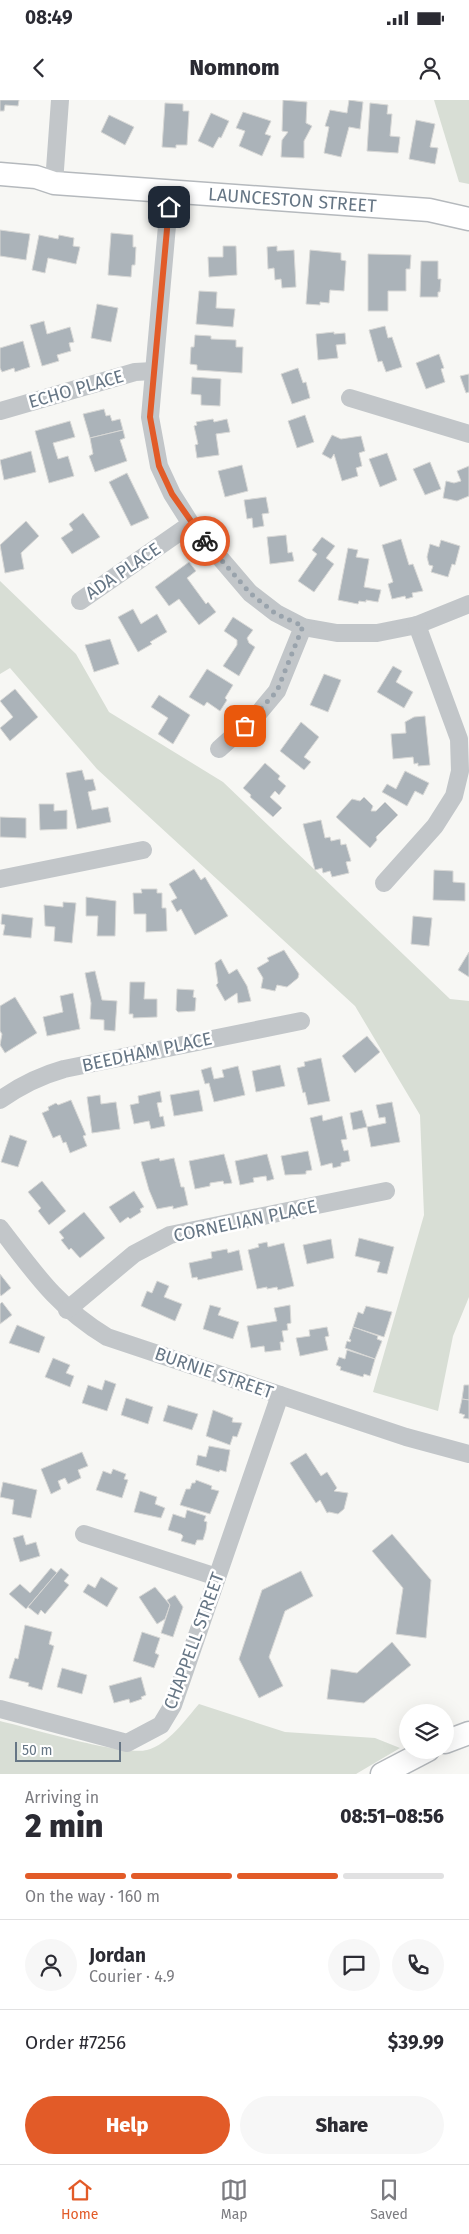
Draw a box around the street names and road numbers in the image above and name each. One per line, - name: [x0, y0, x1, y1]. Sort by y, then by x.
- street label: LAUNCESTON STREET: [207, 183, 378, 217]
- street label: ECHO PLACE: [26, 365, 126, 413]
- street label: ADA PLACE: [81, 538, 165, 604]
- street label: BEEDHAM PLACE: [80, 1027, 214, 1077]
- street label: CORNELIAN PLACE: [171, 1195, 319, 1247]
- street label: BURNIE STREET: [152, 1342, 277, 1404]
- street label: CHAPPELL STREET: [159, 1569, 229, 1712]

